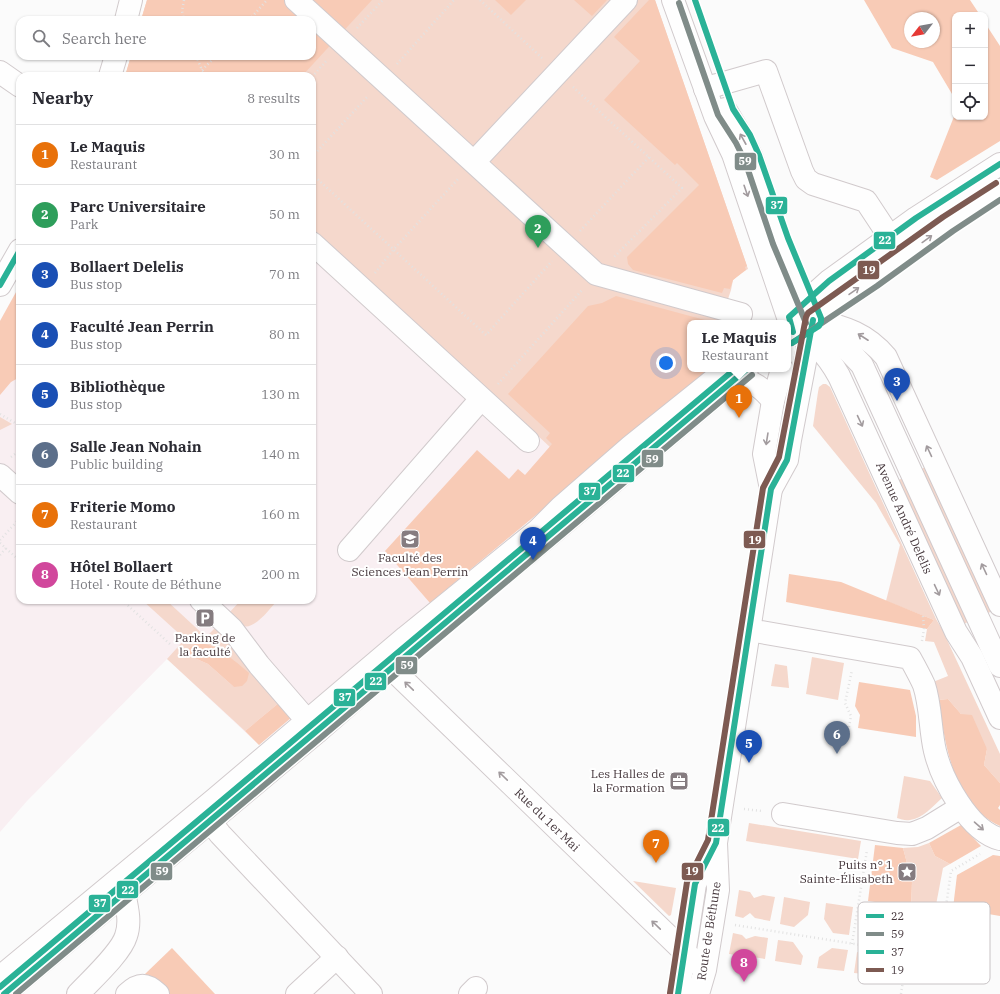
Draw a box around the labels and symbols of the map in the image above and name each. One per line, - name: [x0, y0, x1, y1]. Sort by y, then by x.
- north arrow: [904, 12, 940, 48]
- one-way arrow: [738, 133, 746, 145]
- line badge: 59: [734, 152, 757, 171]
- text: 59: [738, 154, 752, 168]
- one-way arrow: [742, 185, 750, 197]
- line badge: 37: [765, 196, 788, 215]
- text: 37: [770, 198, 784, 212]
- pin: 2: [525, 215, 551, 248]
- line badge: 22: [873, 231, 896, 250]
- text: 22: [878, 233, 892, 247]
- one-way arrow: [921, 235, 932, 243]
- line badge: 19: [857, 260, 880, 280]
- text: 19: [862, 263, 876, 277]
- one-way arrow: [849, 287, 860, 295]
- one-way arrow: [857, 332, 869, 340]
- your location: [656, 353, 676, 373]
- pin: 3: [884, 368, 910, 401]
- pin: 1: [726, 385, 752, 418]
- one-way arrow: [857, 415, 864, 427]
- one-way arrow: [763, 432, 771, 445]
- one-way arrow: [925, 446, 932, 458]
- line badge: 59: [641, 449, 664, 468]
- text: 59: [645, 452, 659, 466]
- street label: Avenue André Delelis: [873, 460, 936, 576]
- line badge: 22: [612, 464, 635, 483]
- text: 22: [616, 466, 630, 480]
- line badge: 37: [578, 482, 601, 501]
- text: 37: [583, 484, 597, 498]
- pin: 4: [520, 527, 546, 560]
- school or university icon: Faculté des Sciences Jean Perrin: [399, 528, 421, 550]
- line badge: 19: [743, 530, 766, 549]
- text: 19: [748, 533, 762, 547]
- place label: Faculté des Sciences Jean Perrin: [352, 550, 469, 579]
- one-way arrow: [980, 564, 987, 576]
- one-way arrow: [934, 584, 941, 596]
- parking icon: Parking de la faculté: [194, 607, 216, 629]
- place label: Parking de la faculté: [175, 630, 235, 659]
- line badge: 59: [395, 656, 418, 675]
- text: 59: [400, 658, 414, 672]
- line badge: 22: [364, 672, 387, 691]
- text: 22: [369, 674, 383, 688]
- one-way arrow: [404, 681, 414, 691]
- line badge: 37: [333, 688, 356, 707]
- text: 37: [338, 690, 352, 704]
- pin: 6: [824, 721, 850, 754]
- pin: 5: [736, 730, 762, 763]
- place label: Les Halles de la Formation: [591, 766, 665, 795]
- office icon: Les Halles de la Formation: [668, 770, 690, 792]
- one-way arrow: [498, 772, 508, 781]
- street label: Rue du 1er Mai: [512, 785, 583, 855]
- line badge: 22: [707, 818, 730, 837]
- text: 22: [711, 821, 725, 835]
- one-way arrow: [974, 821, 984, 830]
- pin: 7: [643, 830, 669, 863]
- place label: Puits n° 1 Sainte-Élisabeth: [800, 857, 894, 886]
- place icon: Puits n° 1 Sainte-Élisabeth: [896, 861, 918, 883]
- line badge: 59: [150, 862, 173, 881]
- line badge: 19: [681, 862, 704, 881]
- text: 59: [155, 864, 169, 878]
- text: 19: [685, 864, 699, 878]
- line badge: 22: [116, 880, 139, 899]
- street label: Route de Béthune: [693, 880, 724, 981]
- text: 22: [121, 883, 135, 897]
- line badge: 37: [88, 894, 111, 913]
- text: 37: [93, 896, 107, 910]
- legend: [858, 902, 990, 984]
- text: 22: [891, 909, 904, 923]
- one-way arrow: [651, 920, 661, 930]
- text: 59: [891, 927, 904, 941]
- text: 37: [891, 945, 904, 959]
- pin: 8: [731, 949, 757, 982]
- text: 19: [891, 963, 904, 977]

